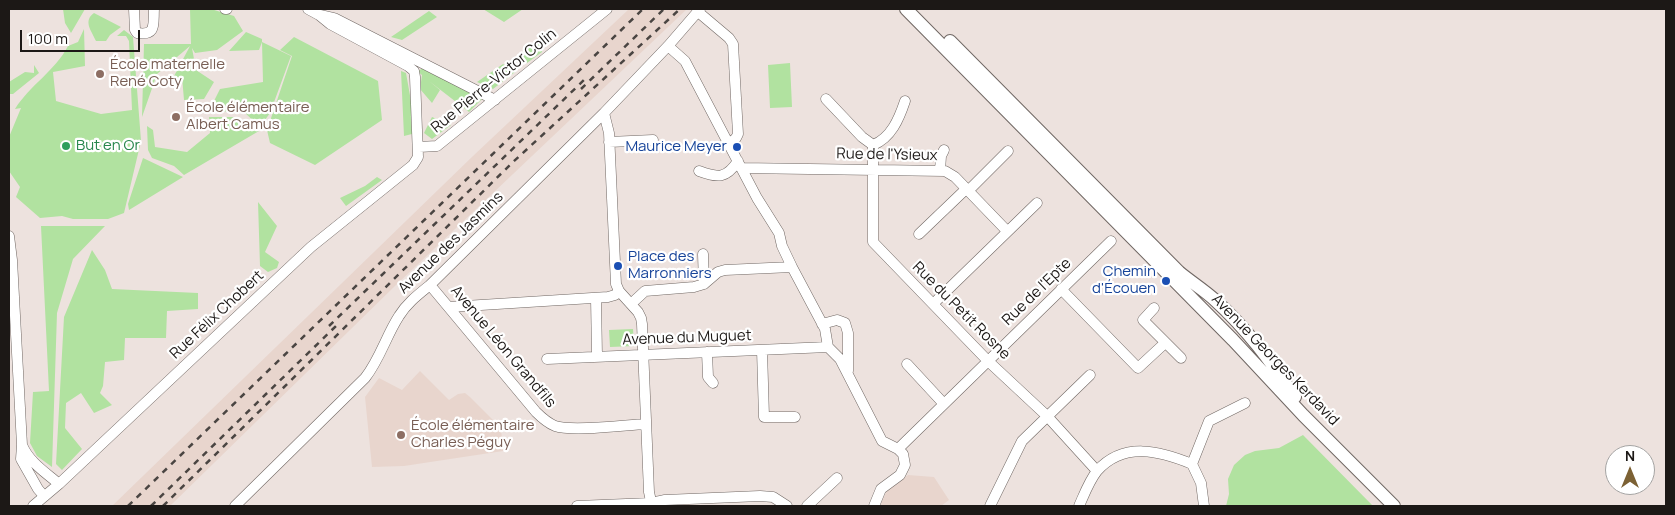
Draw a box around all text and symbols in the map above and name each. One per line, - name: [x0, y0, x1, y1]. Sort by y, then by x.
- scale bar: [22, 20, 142, 52]
- street label: Rue Pierre-Victor Colin: [428, 25, 560, 137]
- text: 100 m: [28, 28, 68, 49]
- place label: École maternelle René Coty: [110, 56, 225, 91]
- marker: École maternelle René Coty: [94, 68, 106, 80]
- place label: École élémentaire Albert Camus: [186, 99, 310, 134]
- marker: École élémentaire Albert Camus: [170, 111, 182, 123]
- place label: But en Or: [76, 137, 140, 155]
- place label: Maurice Meyer: [625, 138, 727, 156]
- marker: But en Or: [60, 140, 72, 152]
- marker: Maurice Meyer: [731, 141, 743, 153]
- street label: Rue de l'Ysieux: [836, 145, 938, 165]
- street label: Avenue des Jasmins: [395, 188, 507, 298]
- place label: Place des Marronniers: [628, 248, 712, 283]
- street label: Rue de l'Epte: [999, 255, 1075, 329]
- street label: Rue du Petit Rosne: [908, 258, 1014, 364]
- marker: Place des Marronniers: [612, 260, 624, 272]
- place label: Chemin d'Écouen: [1092, 263, 1156, 298]
- street label: Rue Félix Chobert: [166, 267, 268, 363]
- marker: Chemin d'Écouen: [1160, 275, 1172, 287]
- street label: Avenue Léon Grandfils: [447, 282, 559, 412]
- street label: Avenue Georges Kerdavid: [1208, 291, 1342, 429]
- street label: Avenue du Muguet: [622, 327, 752, 349]
- place label: École élémentaire Charles Péguy: [411, 417, 535, 452]
- marker: École élémentaire Charles Péguy: [395, 429, 407, 441]
- north arrow: [1605, 445, 1655, 495]
- text: N: [1625, 446, 1635, 465]

